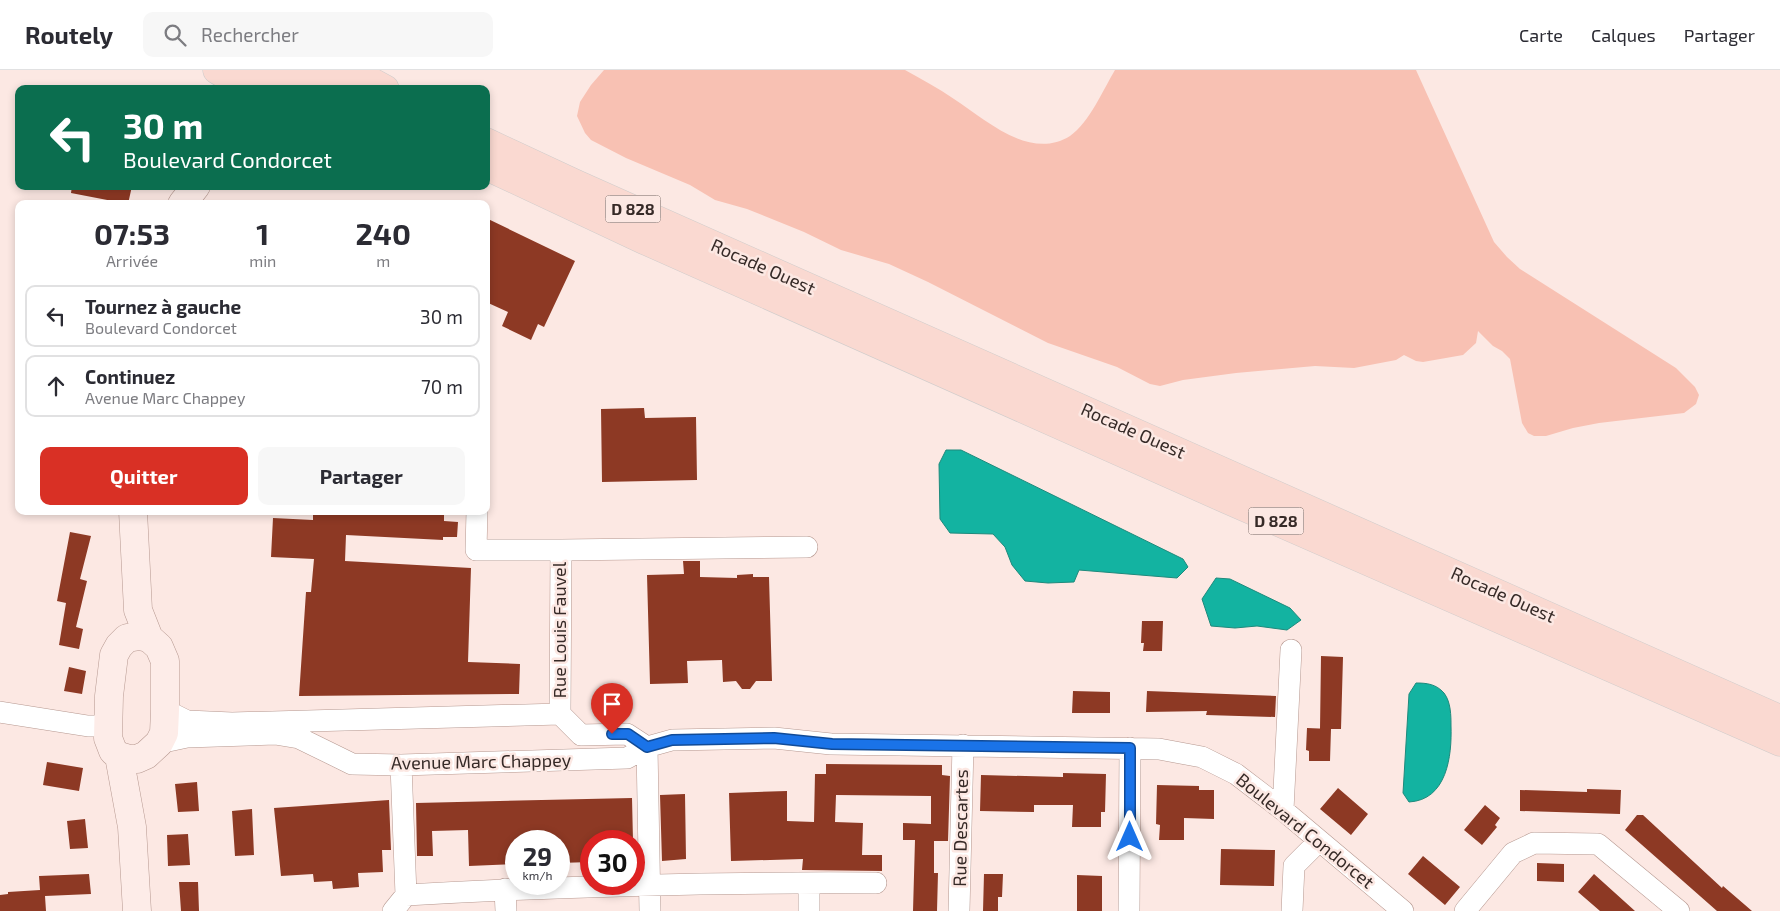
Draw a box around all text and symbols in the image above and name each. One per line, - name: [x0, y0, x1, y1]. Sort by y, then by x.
- search box: [143, 12, 493, 57]
- text: Routely: [25, 20, 113, 49]
- icon: search: [161, 21, 189, 49]
- text: Rechercher: [201, 23, 299, 46]
- text: Carte: [1519, 24, 1563, 46]
- text: Calques: [1591, 24, 1656, 46]
- text: Partager: [1684, 24, 1755, 46]
- text: 30 m: [123, 104, 203, 146]
- icon: left: [40, 105, 105, 170]
- text: Boulevard Condorcet: [123, 146, 332, 172]
- road number: D 828: [606, 196, 660, 222]
- text: 07:53: [94, 215, 170, 251]
- text: 1: [256, 215, 269, 251]
- text: 240: [355, 215, 411, 251]
- street label: Rocade Ouest: [708, 233, 819, 299]
- text: Arrivée: [106, 251, 158, 270]
- text: min: [249, 251, 276, 270]
- text: m: [376, 251, 390, 270]
- text: Tournez à gauche: [85, 295, 241, 318]
- icon: left: [42, 302, 70, 330]
- text: 30 m: [420, 305, 463, 328]
- text: Boulevard Condorcet: [85, 318, 237, 337]
- text: Continuez: [85, 365, 175, 388]
- icon: ahead: [42, 372, 70, 400]
- text: 70 m: [421, 375, 463, 398]
- text: Avenue Marc Chappey: [85, 388, 245, 407]
- street label: Rocade Ouest: [1078, 397, 1189, 463]
- button: Quitter: [40, 447, 248, 505]
- button: Partager: [258, 447, 465, 505]
- road number: D 828: [1248, 508, 1304, 534]
- street label: Rue Louis Fauvel: [548, 561, 570, 698]
- street label: Rocade Ouest: [1448, 561, 1559, 627]
- pin: [591, 683, 633, 734]
- icon: arrive: [598, 690, 626, 718]
- street label: Avenue Marc Chappey: [391, 748, 572, 774]
- street label: Boulevard Condorcet: [1232, 768, 1379, 893]
- street label: Rue Descartes: [948, 769, 972, 887]
- position arrow: [1103, 810, 1155, 862]
- speed limit sign: 30: [580, 830, 645, 895]
- text: 29: [523, 841, 552, 871]
- text: km/h: [523, 868, 552, 882]

